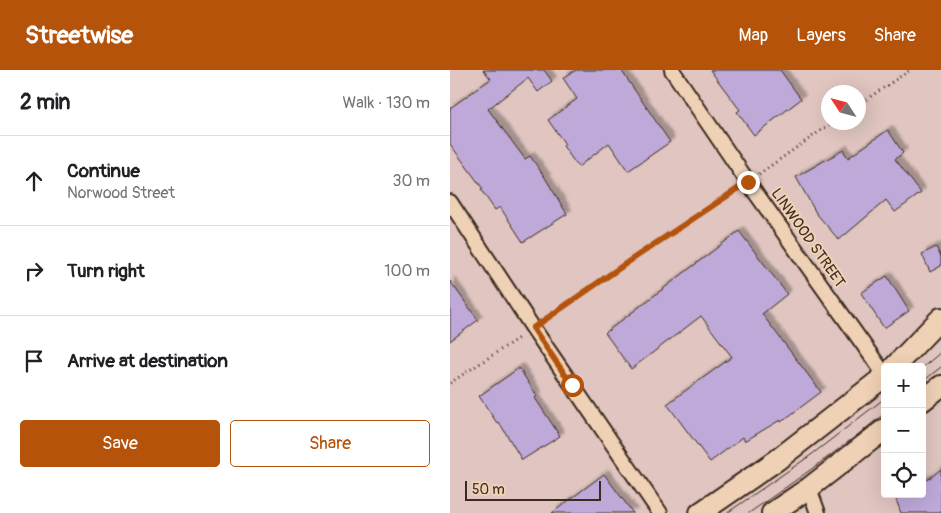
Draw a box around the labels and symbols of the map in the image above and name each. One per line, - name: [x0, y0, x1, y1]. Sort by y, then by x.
- north arrow: [821, 85, 866, 130]
- route end: [737, 171, 760, 194]
- street label: LINWOOD STREET: [767, 185, 849, 291]
- route start: [561, 374, 584, 397]
- scale bar: [465, 478, 601, 501]

